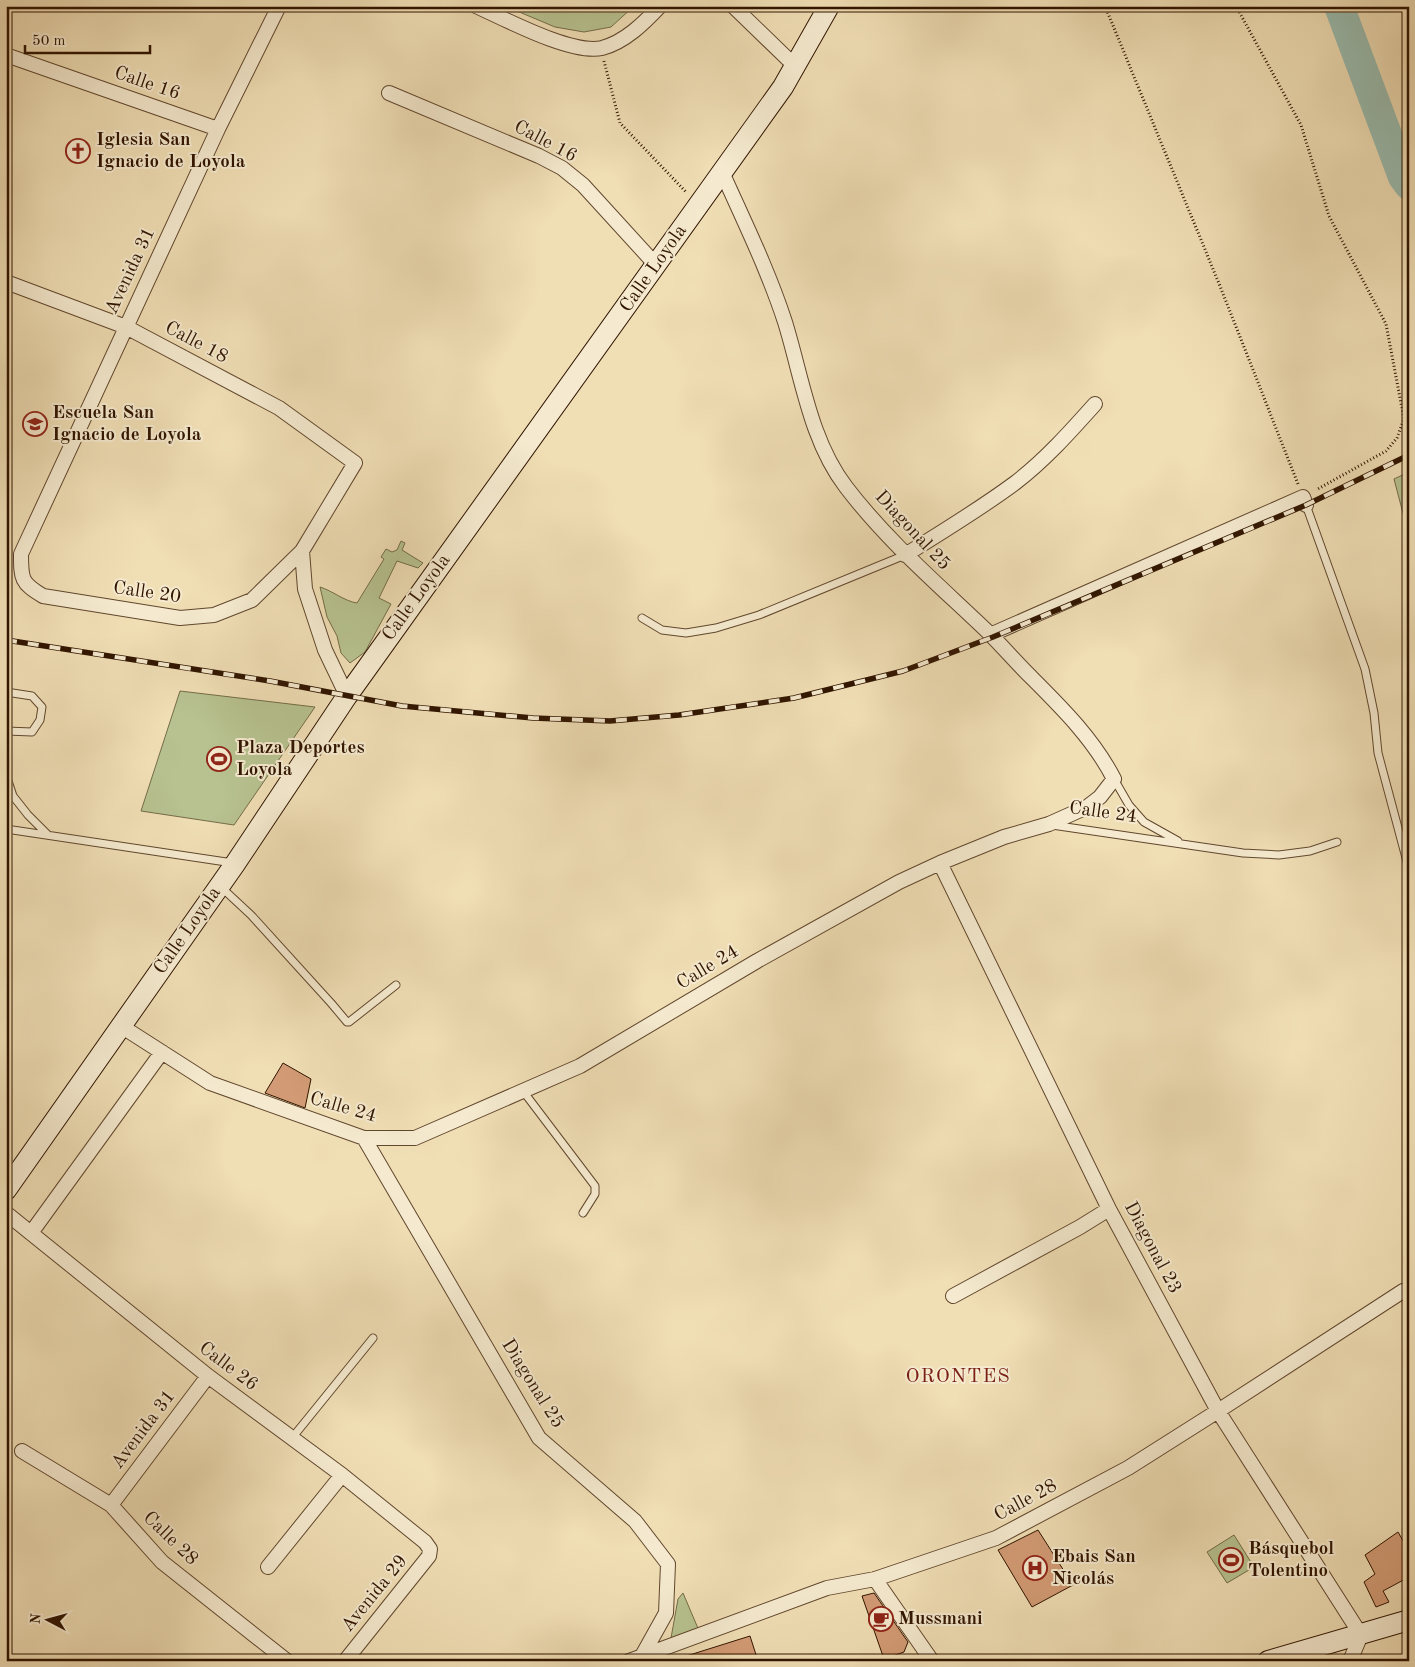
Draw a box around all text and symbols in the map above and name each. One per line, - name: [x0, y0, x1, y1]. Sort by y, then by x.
- scale bar: [25, 22, 150, 54]
- text: 50 m: [32, 34, 66, 49]
- street label: Calle 16: [112, 64, 182, 104]
- street label: Calle 16: [510, 118, 580, 166]
- place label: Iglesia San Ignacio de Loyola: [96, 131, 246, 172]
- church icon: Iglesia San Ignacio de Loyola: [65, 138, 91, 164]
- street label: Calle Loyola: [617, 221, 691, 316]
- street label: Avenida 31: [103, 225, 159, 317]
- street label: Calle 18: [161, 319, 231, 367]
- place label: Escuela San Ignacio de Loyola: [52, 404, 202, 445]
- school or university icon: Escuela San Ignacio de Loyola: [22, 411, 48, 437]
- street label: Diagonal 25: [871, 488, 953, 574]
- street label: Calle Loyola: [379, 551, 455, 645]
- street label: Calle 20: [112, 579, 182, 607]
- place label: Plaza Deportes Loyola: [236, 739, 365, 780]
- sports icon: Plaza Deportes Loyola: [206, 746, 232, 772]
- street label: Calle 24: [1068, 799, 1138, 827]
- street label: Calle Loyola: [151, 883, 225, 978]
- street label: Calle 24: [674, 942, 742, 994]
- street label: Calle 24: [307, 1089, 379, 1127]
- street label: Diagonal 23: [1120, 1199, 1184, 1297]
- street label: Diagonal 25: [497, 1336, 567, 1432]
- street label: Calle 26: [195, 1339, 261, 1395]
- district label: ORONTES: [905, 1367, 1011, 1387]
- street label: Avenida 31: [108, 1387, 180, 1473]
- street label: Calle 28: [991, 1477, 1061, 1525]
- street label: Calle 28: [139, 1508, 201, 1570]
- place label: Básquebol Tolentino: [1248, 1540, 1334, 1581]
- sports icon: Básquebol Tolentino: [1218, 1547, 1244, 1573]
- place label: Ebais San Nicolás: [1052, 1548, 1136, 1589]
- street label: Avenida 29: [338, 1552, 412, 1636]
- hospital icon: Ebais San Nicolás: [1022, 1555, 1048, 1581]
- north arrow: [22, 1594, 72, 1644]
- cafe icon: Mussmani: [868, 1606, 894, 1632]
- place label: Mussmani: [898, 1610, 983, 1629]
- text: N: [29, 1612, 44, 1625]

